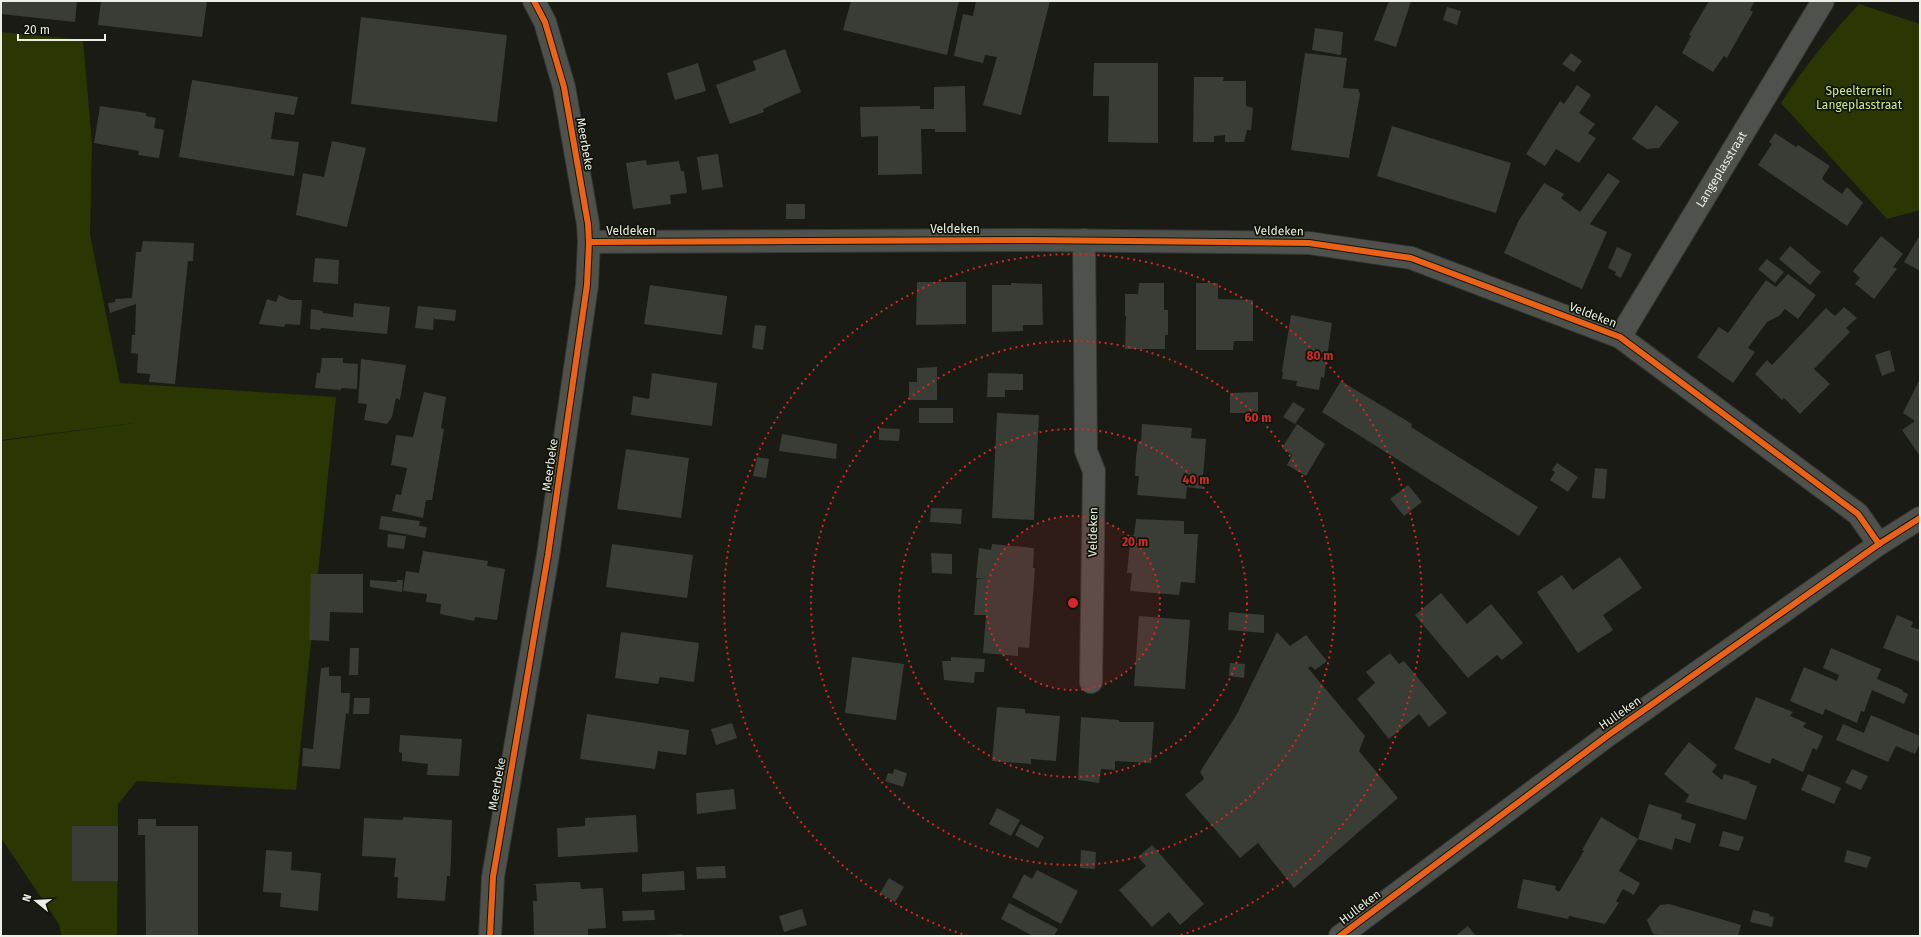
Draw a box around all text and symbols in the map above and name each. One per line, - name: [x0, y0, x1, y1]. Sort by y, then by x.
- scale bar: [18, 16, 105, 42]
- text: 20 m: [24, 23, 50, 37]
- park label: Speelterrein Langeplasstraat: [1816, 84, 1903, 112]
- street label: Meerbeke: [573, 117, 597, 171]
- street label: Langeplasstraat: [1693, 128, 1750, 210]
- street label: Veldeken: [930, 222, 980, 236]
- street label: Veldeken: [606, 224, 656, 238]
- street label: Veldeken: [1254, 224, 1304, 238]
- street label: Veldeken: [1567, 300, 1619, 330]
- text: 80 m: [1307, 349, 1333, 363]
- text: 60 m: [1245, 411, 1271, 425]
- street label: Meerbeke: [539, 438, 561, 492]
- text: 40 m: [1183, 473, 1209, 487]
- street label: Veldeken: [1086, 507, 1100, 557]
- text: 20 m: [1122, 535, 1148, 549]
- centre of rings: [1066, 596, 1080, 610]
- street label: Hulleken: [1596, 693, 1644, 733]
- street label: Meerbeke: [485, 757, 509, 811]
- north arrow: [16, 881, 56, 921]
- street label: Hulleken: [1337, 887, 1383, 927]
- text: N: [20, 893, 34, 904]

